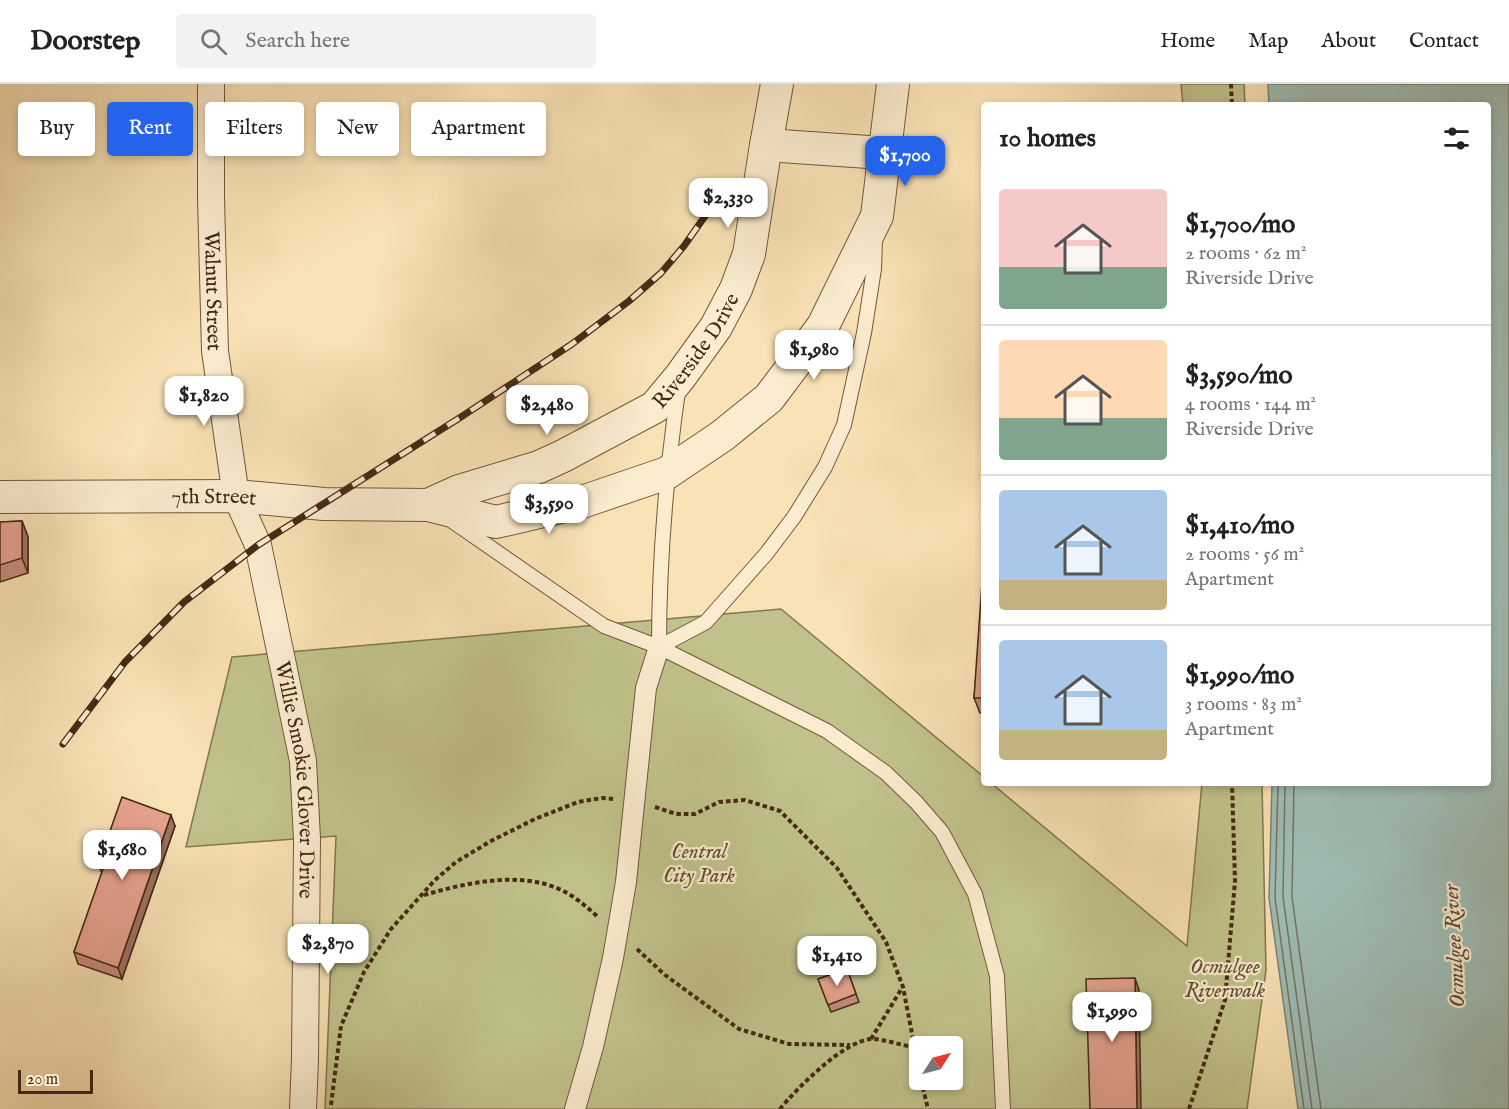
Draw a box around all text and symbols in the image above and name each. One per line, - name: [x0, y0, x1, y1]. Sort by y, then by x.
- search box: [176, 14, 596, 68]
- text: Doorstep: [30, 24, 140, 59]
- icon: search: [197, 25, 230, 58]
- text: Search here: [245, 27, 350, 55]
- text: Home: [1160, 28, 1215, 55]
- text: Map: [1248, 28, 1288, 55]
- text: About: [1321, 28, 1376, 55]
- text: Contact: [1409, 28, 1479, 55]
- chip: Buy: [18, 102, 95, 156]
- chip: Rent: [107, 102, 193, 156]
- chip: Filters: [205, 102, 304, 156]
- chip: New: [316, 102, 399, 156]
- chip: Apartment: [411, 102, 546, 156]
- text: 10 homes: [999, 122, 1096, 155]
- icon: filters: [1440, 122, 1473, 155]
- pin: $1,700: [856, 136, 954, 187]
- text: $1,700: [879, 143, 931, 168]
- pin: $2,330: [679, 178, 777, 229]
- text: $2,330: [703, 185, 753, 210]
- text: $1,700/mo: [1185, 208, 1295, 241]
- icon: home: [1047, 213, 1119, 285]
- street label: Walnut Street: [197, 231, 227, 351]
- text: 2 rooms · 62 m²: [1185, 241, 1307, 266]
- text: Riverside Drive: [1185, 266, 1314, 291]
- street label: Riverside Drive: [647, 289, 747, 415]
- pin: $1,980: [765, 330, 863, 381]
- text: $1,980: [789, 337, 839, 362]
- text: $3,590/mo: [1185, 359, 1292, 392]
- icon: home: [1047, 364, 1119, 436]
- pin: $1,820: [155, 376, 253, 427]
- text: $1,820: [179, 383, 229, 408]
- pin: $2,480: [498, 385, 596, 436]
- text: $2,480: [520, 392, 574, 417]
- text: 4 rooms · 144 m²: [1185, 392, 1316, 417]
- text: Riverside Drive: [1185, 417, 1314, 442]
- street label: 7th Street: [171, 484, 258, 513]
- pin: $3,590: [500, 484, 598, 535]
- text: $3,590: [524, 491, 574, 516]
- text: $1,410/mo: [1185, 509, 1295, 542]
- icon: home: [1047, 514, 1119, 586]
- text: 2 rooms · 56 m²: [1185, 542, 1304, 567]
- text: Apartment: [1185, 567, 1274, 592]
- street label: Willie Smokie Glover Drive: [268, 659, 319, 899]
- text: $1,990/mo: [1185, 659, 1294, 692]
- icon: home: [1047, 664, 1119, 736]
- text: 3 rooms · 83 m²: [1185, 692, 1302, 717]
- text: Apartment: [1185, 717, 1274, 742]
- pin: $1,680: [73, 830, 171, 881]
- text: $1,680: [97, 837, 147, 862]
- park label: Central City Park: [663, 839, 735, 890]
- water label: Ocmulgee River: [1438, 882, 1472, 1008]
- pin: $2,870: [279, 924, 377, 975]
- text: $2,870: [302, 931, 354, 956]
- pin: $1,410: [788, 936, 886, 987]
- text: $1,410: [811, 943, 863, 968]
- park label: Ocmulgee Riverwalk: [1185, 954, 1266, 1005]
- pin: $1,990: [1063, 992, 1161, 1043]
- text: $1,990: [1086, 999, 1138, 1024]
- north arrow: [909, 1036, 963, 1090]
- map controls: [909, 1036, 963, 1090]
- scale bar: [18, 1067, 93, 1094]
- text: 20 m: [27, 1070, 58, 1090]

